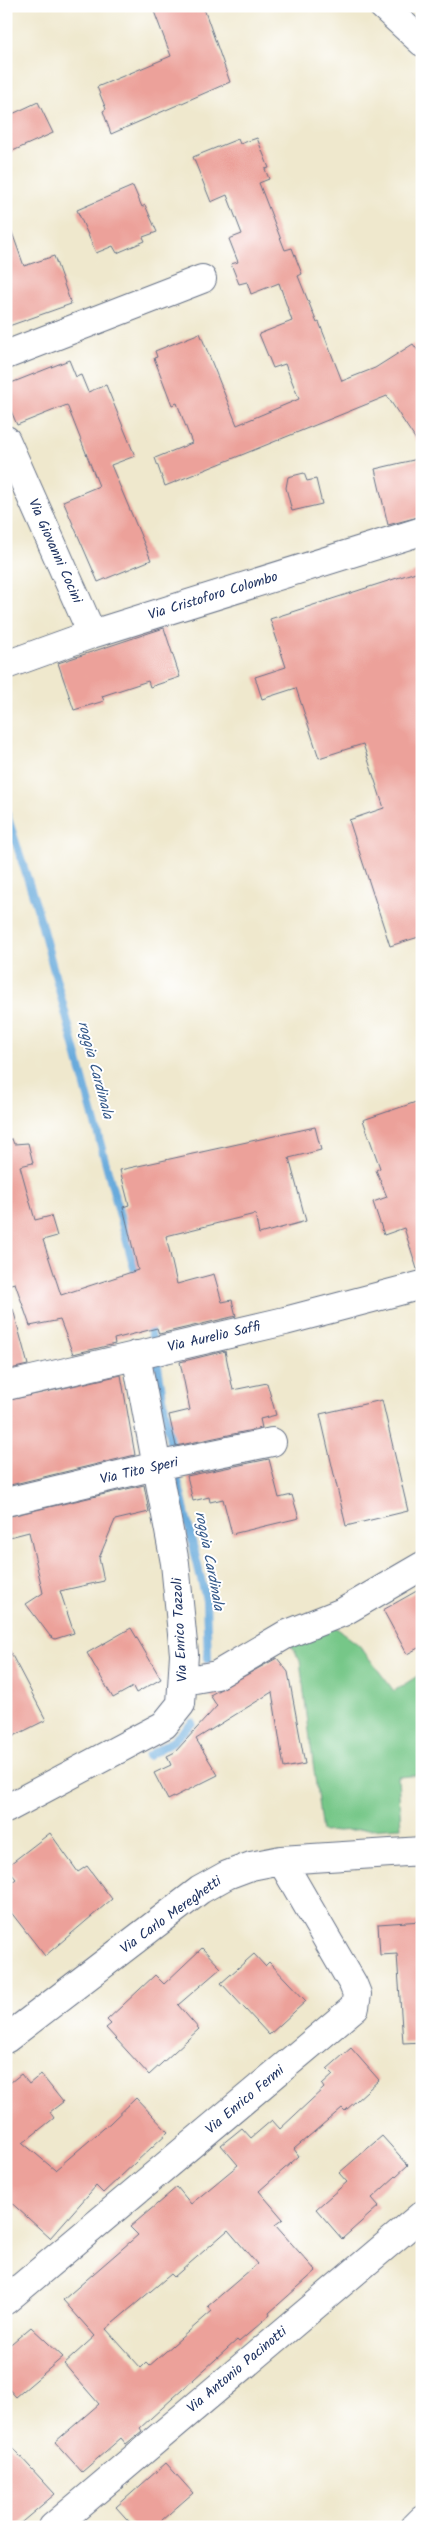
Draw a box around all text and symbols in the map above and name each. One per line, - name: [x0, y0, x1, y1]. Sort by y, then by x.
- street label: Via Giovanni Cocini: [22, 495, 88, 608]
- street label: Via Cristoforo Colombo: [145, 566, 281, 626]
- water label: roggia Cardinala: [70, 1018, 120, 1123]
- street label: Via Aurelio Saffi: [165, 1316, 263, 1358]
- street label: Via Tito Speri: [98, 1451, 181, 1491]
- water label: roggia Cardinala: [188, 1509, 231, 1614]
- street label: Via Enrico Tazzoli: [166, 1577, 194, 1683]
- street label: Via Carlo Mereghetti: [116, 1870, 227, 1959]
- street label: Via Enrico Fermi: [201, 2060, 290, 2140]
- street label: Via Antonio Pacinotti: [182, 2321, 293, 2419]

